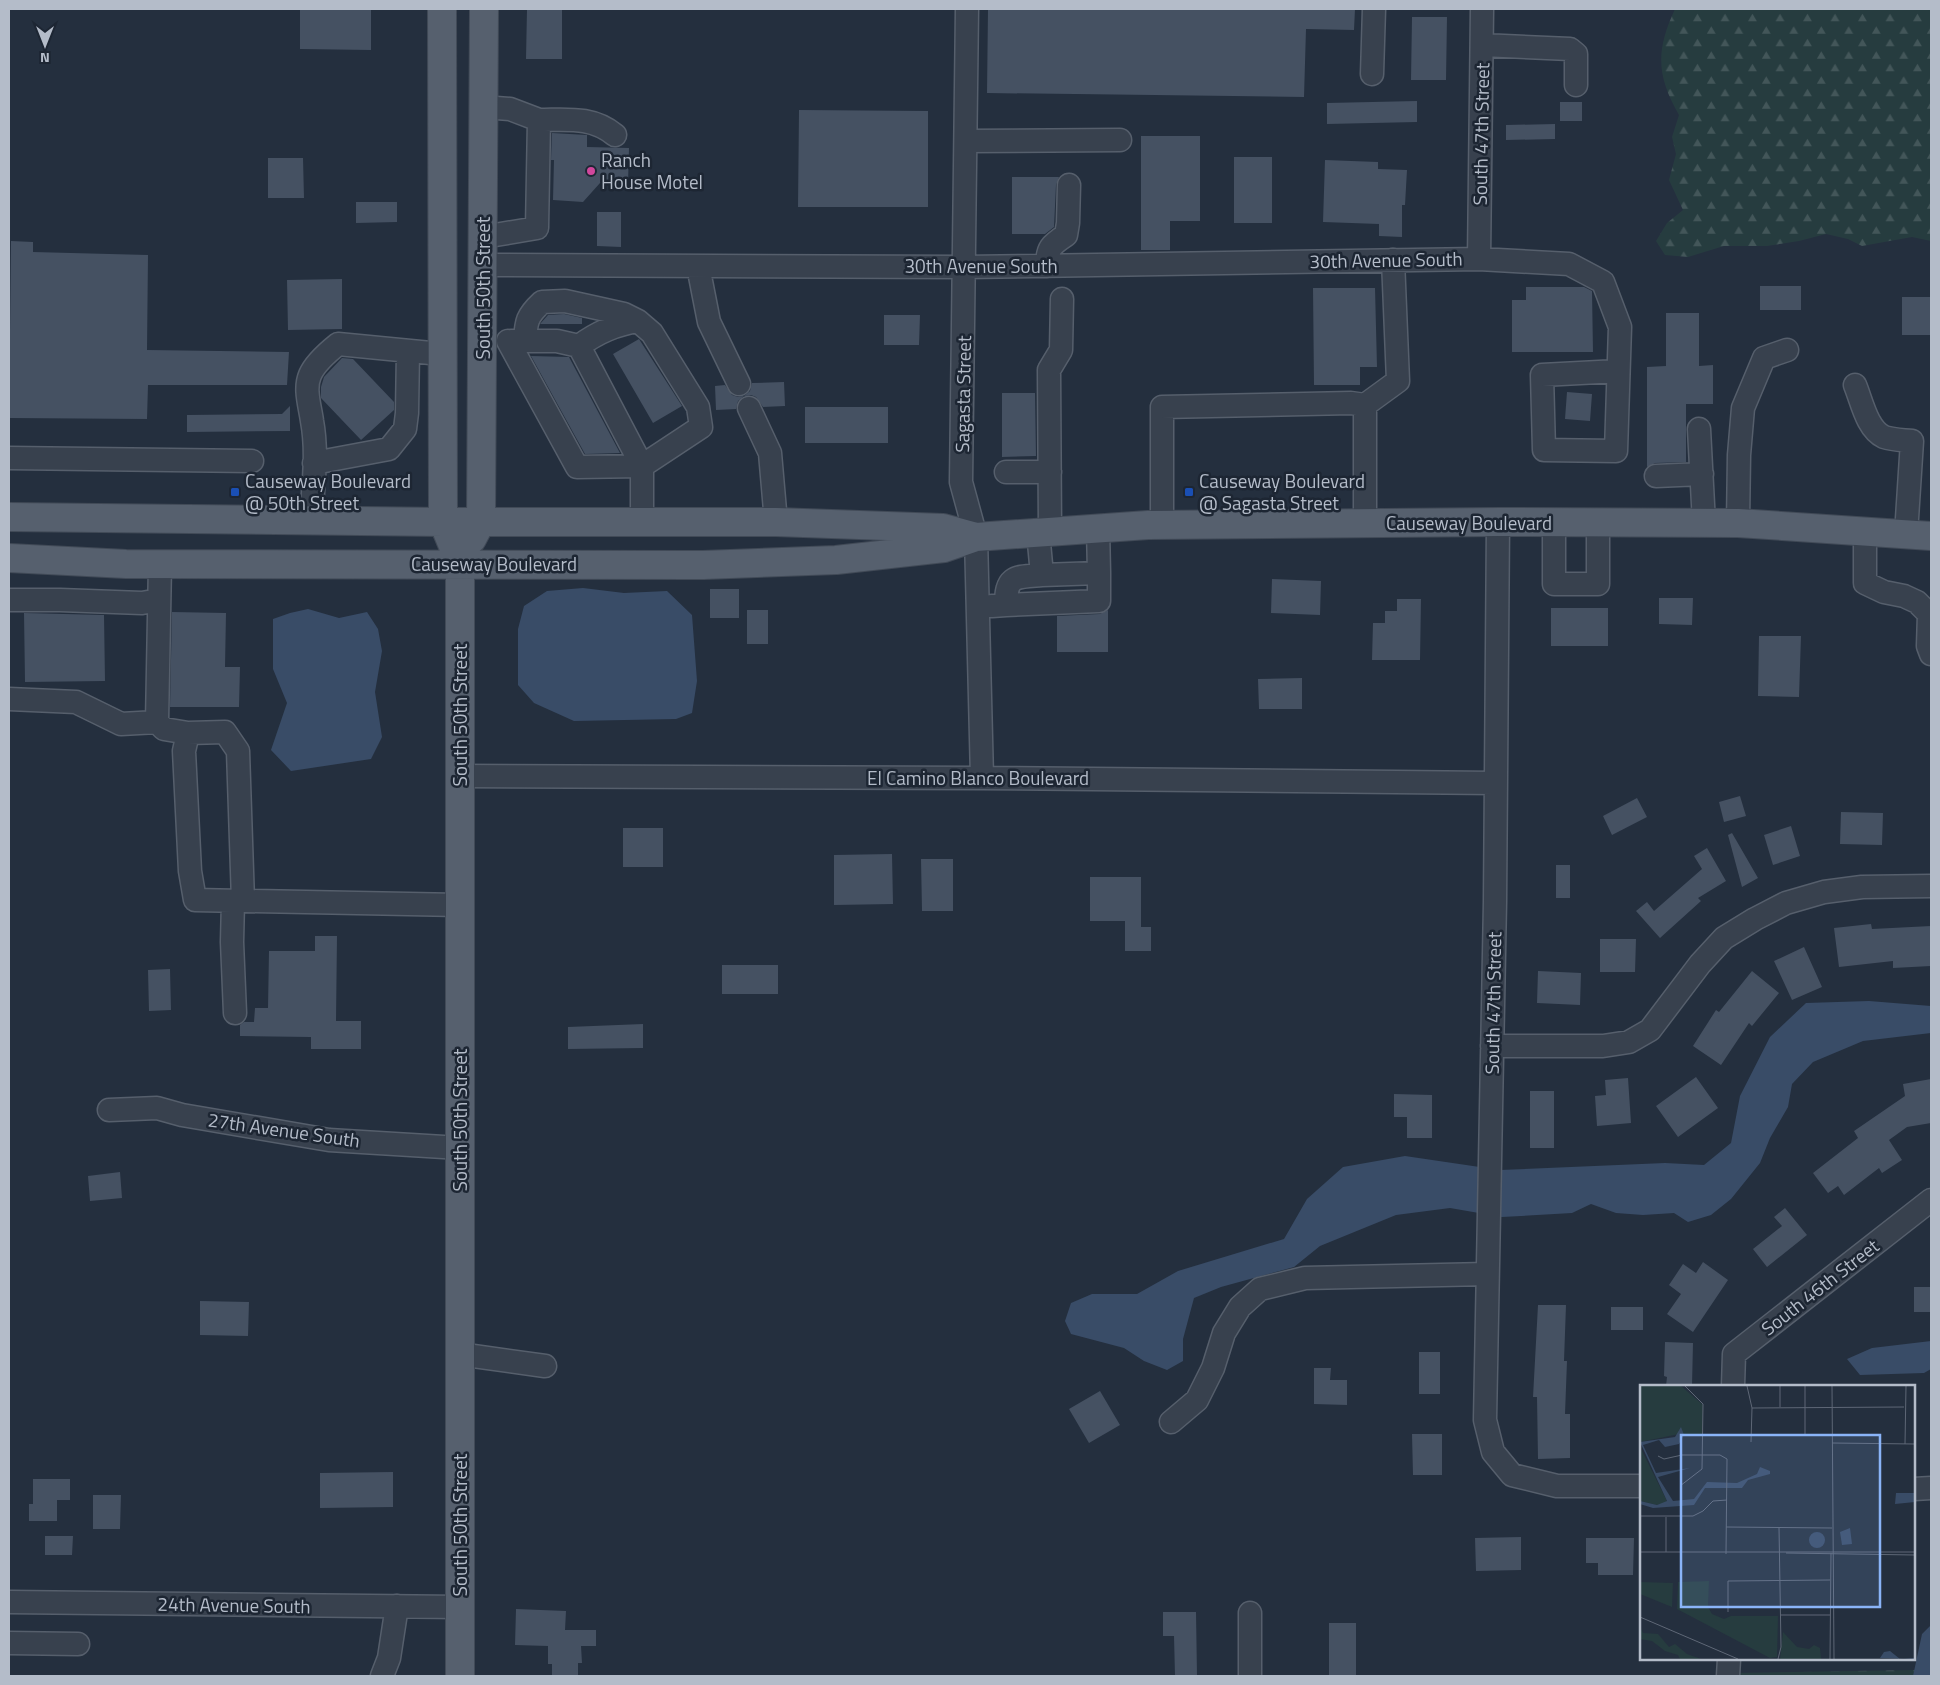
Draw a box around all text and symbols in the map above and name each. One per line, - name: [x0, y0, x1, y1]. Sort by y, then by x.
- north arrow: [20, 20, 70, 70]
- text: N: [40, 48, 50, 69]
- street label: South 47th Street: [1465, 62, 1496, 206]
- place label: Ranch House Motel: [601, 145, 703, 196]
- marker: Ranch House Motel: [585, 165, 597, 177]
- street label: South 50th Street: [468, 216, 497, 359]
- street label: 30th Avenue South: [1309, 244, 1463, 275]
- street label: 30th Avenue South: [904, 251, 1058, 280]
- street label: Sagasta Street: [947, 335, 978, 453]
- place label: Causeway Boulevard @ 50th Street: [245, 466, 411, 517]
- place label: Causeway Boulevard @ Sagasta Street: [1199, 466, 1365, 517]
- marker: Causeway Boulevard @ 50th Street: [229, 486, 241, 498]
- marker: Causeway Boulevard @ Sagasta Street: [1183, 486, 1195, 498]
- street label: Causeway Boulevard: [1386, 508, 1552, 537]
- street label: Causeway Boulevard: [411, 549, 577, 578]
- street label: South 50th Street: [445, 643, 474, 786]
- street label: El Camino Blanco Boulevard: [867, 763, 1089, 792]
- street label: South 47th Street: [1477, 931, 1508, 1075]
- street label: South 50th Street: [445, 1048, 474, 1191]
- street label: 27th Avenue South: [206, 1104, 362, 1155]
- street label: South 46th Street: [1755, 1231, 1885, 1342]
- inset map: [1640, 1385, 1915, 1660]
- street label: South 50th Street: [445, 1453, 474, 1596]
- street label: 24th Avenue South: [157, 1589, 311, 1620]

